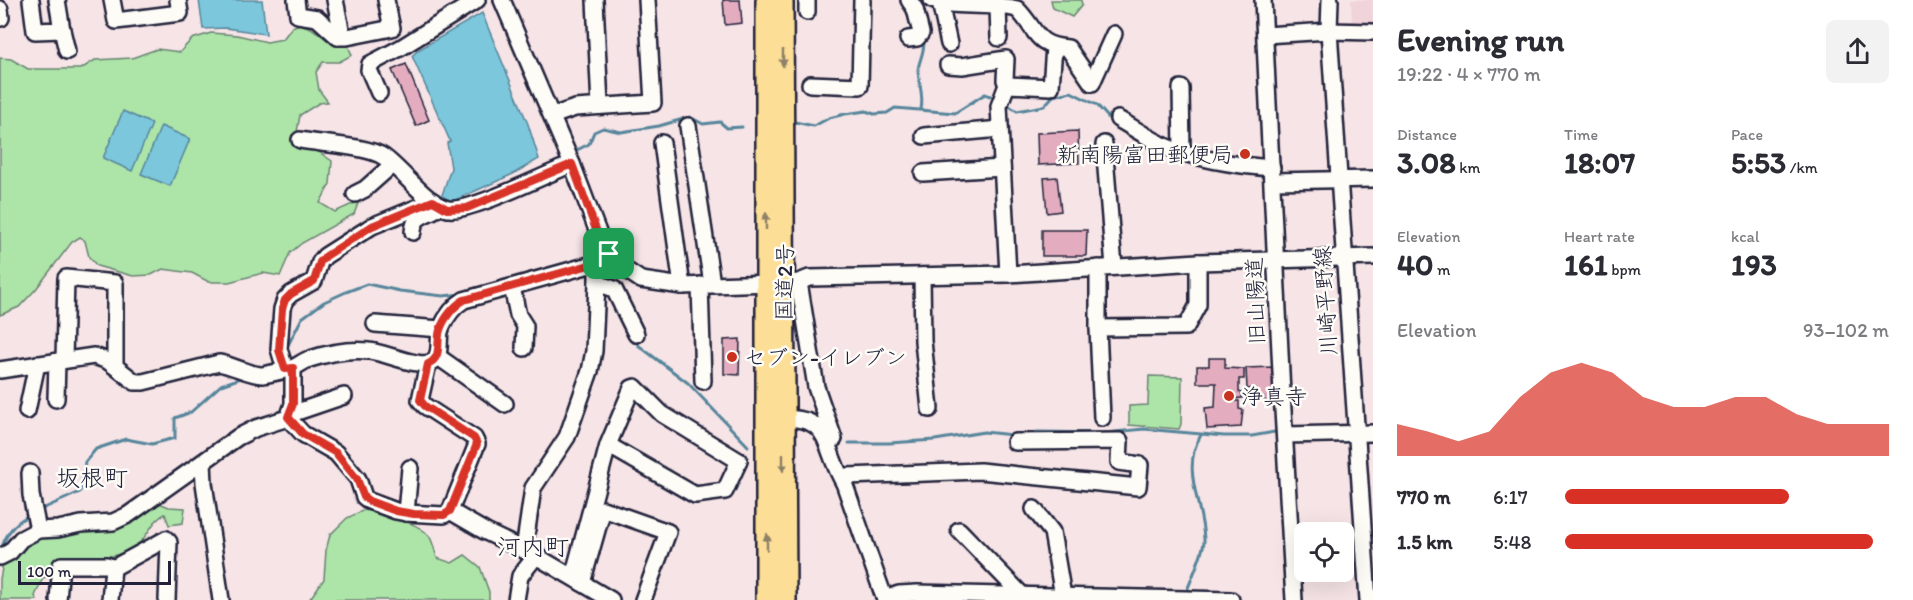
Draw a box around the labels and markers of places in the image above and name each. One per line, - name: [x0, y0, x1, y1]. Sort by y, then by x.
- place label: 新南陽富田郵便局: [1057, 141, 1233, 168]
- marker: 新南陽富田郵便局: [1238, 147, 1252, 161]
- pin: [583, 228, 634, 279]
- place label: セブン-イレブン: [744, 344, 907, 371]
- marker: セブン-イレブン: [725, 350, 739, 364]
- place label: 浄真寺: [1241, 383, 1307, 410]
- marker: 浄真寺: [1222, 389, 1236, 403]

